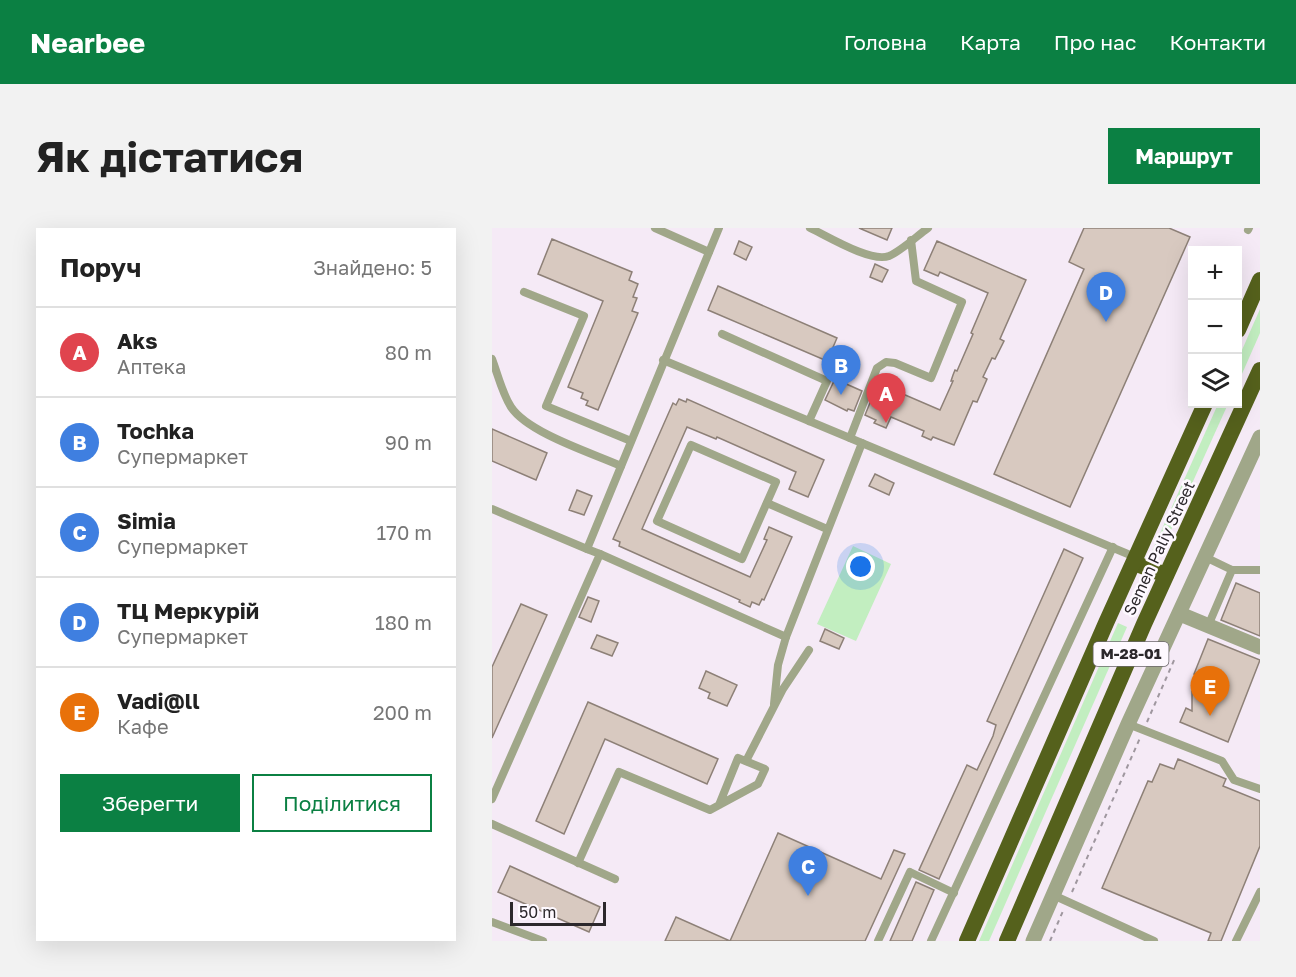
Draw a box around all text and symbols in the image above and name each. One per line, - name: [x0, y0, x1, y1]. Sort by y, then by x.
- text: Nearbee: [30, 26, 145, 59]
- text: Головна: [844, 29, 927, 55]
- text: Карта: [960, 29, 1021, 55]
- text: Про нас: [1054, 29, 1136, 55]
- text: Контакти: [1169, 29, 1266, 55]
- button: Маршрут: [1108, 128, 1260, 184]
- text: Як дістатися: [36, 131, 303, 181]
- map controls: [1188, 246, 1242, 408]
- button: +: [1188, 246, 1242, 300]
- text: Поруч: [60, 252, 141, 283]
- text: Знайдено: 5: [313, 255, 432, 279]
- pin: D: [1086, 272, 1126, 322]
- button: −: [1188, 300, 1242, 354]
- text: Aks: [117, 327, 158, 354]
- text: A: [72, 340, 87, 364]
- text: 80 m: [385, 340, 432, 364]
- pin: B: [822, 346, 860, 395]
- text: Аптека: [117, 354, 186, 378]
- button: layers: [1188, 354, 1242, 408]
- pin: A: [866, 374, 906, 423]
- text: Tochka: [117, 417, 194, 444]
- text: B: [72, 430, 87, 454]
- text: 90 m: [385, 430, 432, 454]
- text: Супермаркет: [117, 444, 248, 468]
- street label: Semen Paliy Street: [1119, 478, 1199, 618]
- text: Simia: [117, 507, 176, 534]
- text: C: [72, 520, 87, 544]
- text: 170 m: [377, 520, 432, 544]
- text: Супермаркет: [117, 534, 248, 558]
- your location: [846, 552, 875, 581]
- text: ТЦ Меркурій: [117, 597, 259, 624]
- text: D: [72, 610, 87, 634]
- text: 180 m: [375, 610, 432, 634]
- text: Супермаркет: [117, 624, 248, 648]
- road number: М-28-01: [1094, 642, 1168, 666]
- pin: E: [1190, 666, 1230, 716]
- text: Vadi@ll: [117, 687, 200, 714]
- text: E: [73, 700, 86, 724]
- text: 200 m: [373, 700, 432, 724]
- text: Кафе: [117, 714, 169, 738]
- button: Зберегти: [60, 774, 240, 832]
- button: Поділитися: [252, 774, 432, 832]
- pin: C: [788, 846, 828, 896]
- scale bar: [510, 899, 606, 926]
- text: 50 m: [519, 902, 556, 922]

